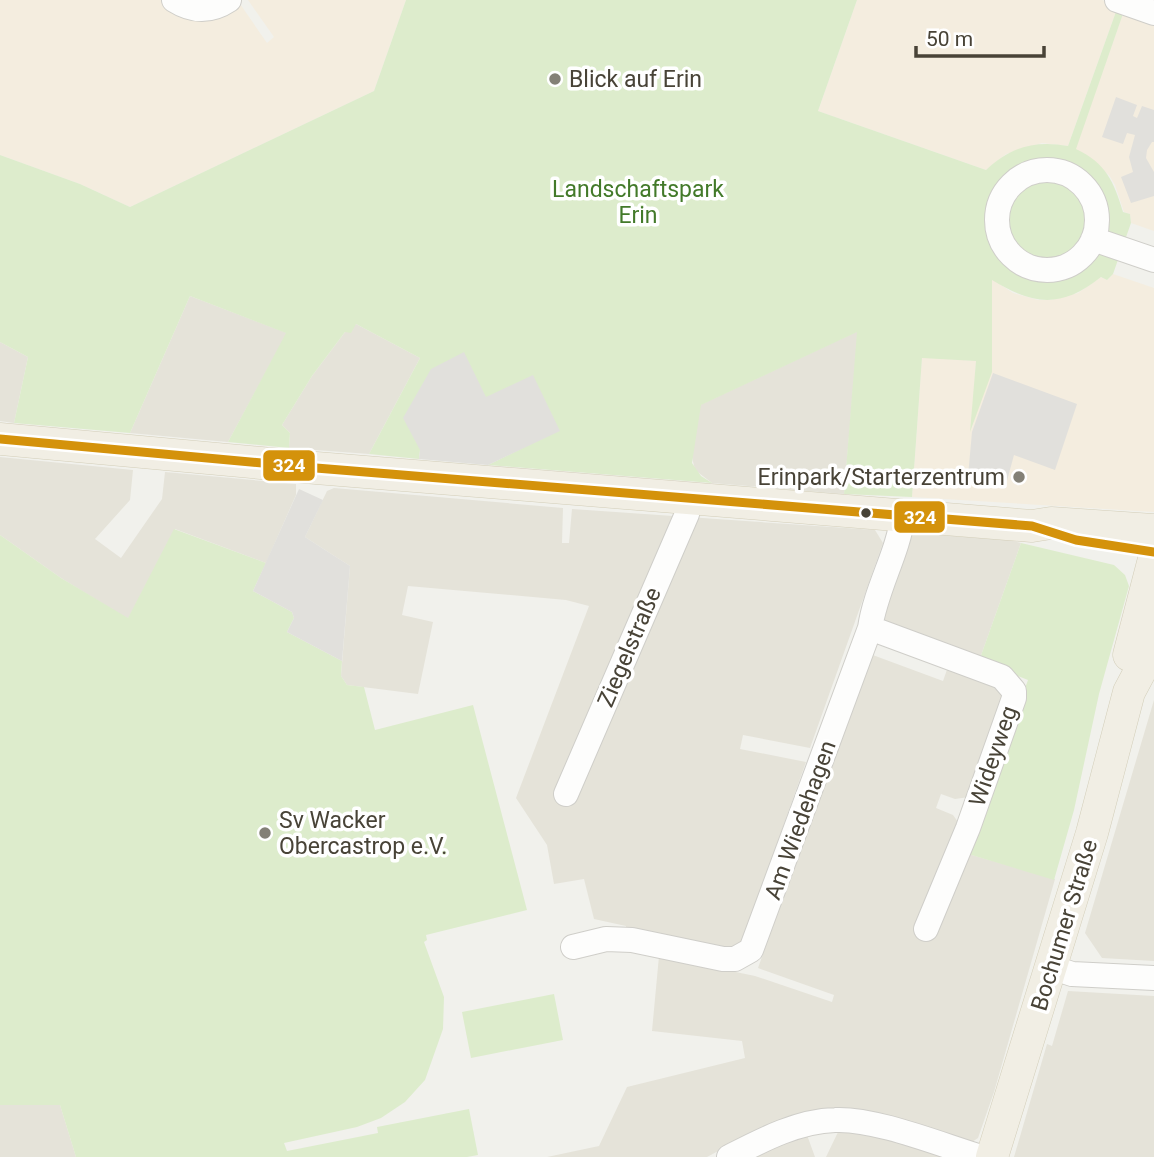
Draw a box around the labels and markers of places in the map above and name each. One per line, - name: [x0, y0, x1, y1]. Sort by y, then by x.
- place label: Blick auf Erin: [569, 66, 702, 93]
- marker: Blick auf Erin: [547, 71, 563, 87]
- place label: Erinpark/Starterzentrum: [758, 464, 1005, 491]
- marker: Erinpark/Starterzentrum: [1011, 469, 1027, 485]
- unlabelled marker: [859, 506, 873, 520]
- place label: Sv Wacker Obercastrop e.V.: [279, 807, 447, 860]
- marker: Sv Wacker Obercastrop e.V.: [257, 825, 273, 841]

